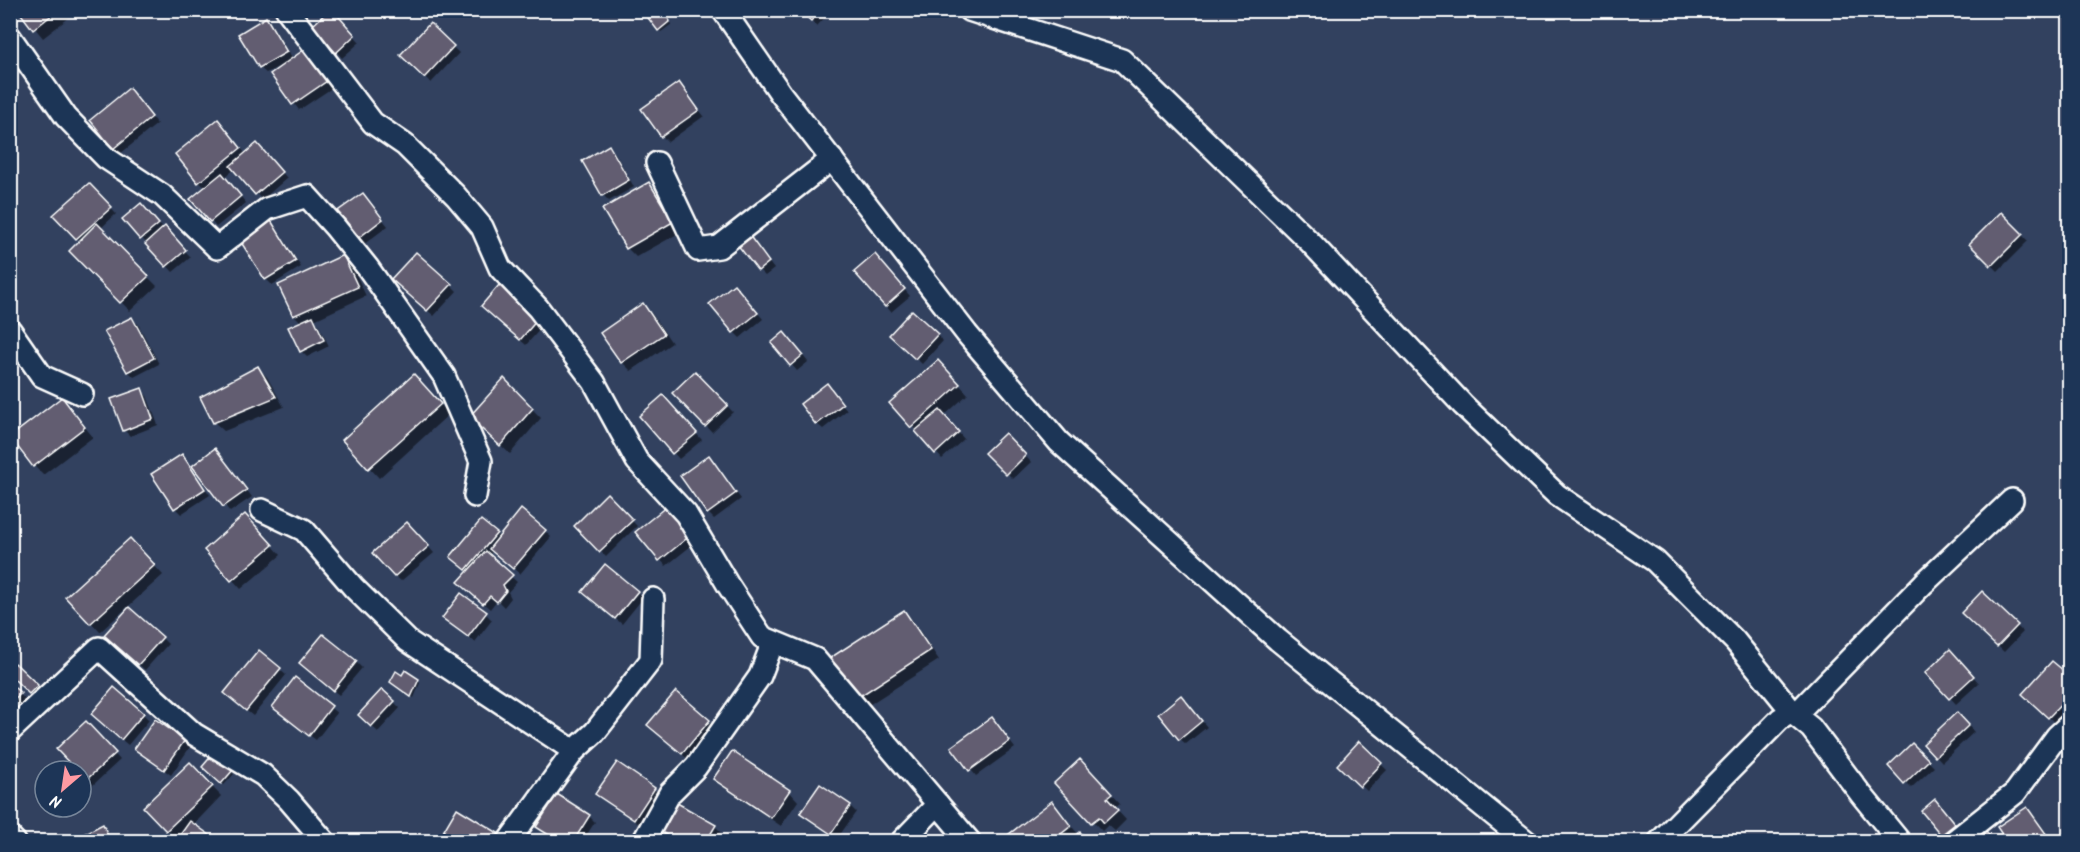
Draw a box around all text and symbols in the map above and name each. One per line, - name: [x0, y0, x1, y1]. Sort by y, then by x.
- north arrow: [33, 759, 93, 819]
- text: N: [46, 787, 67, 814]

